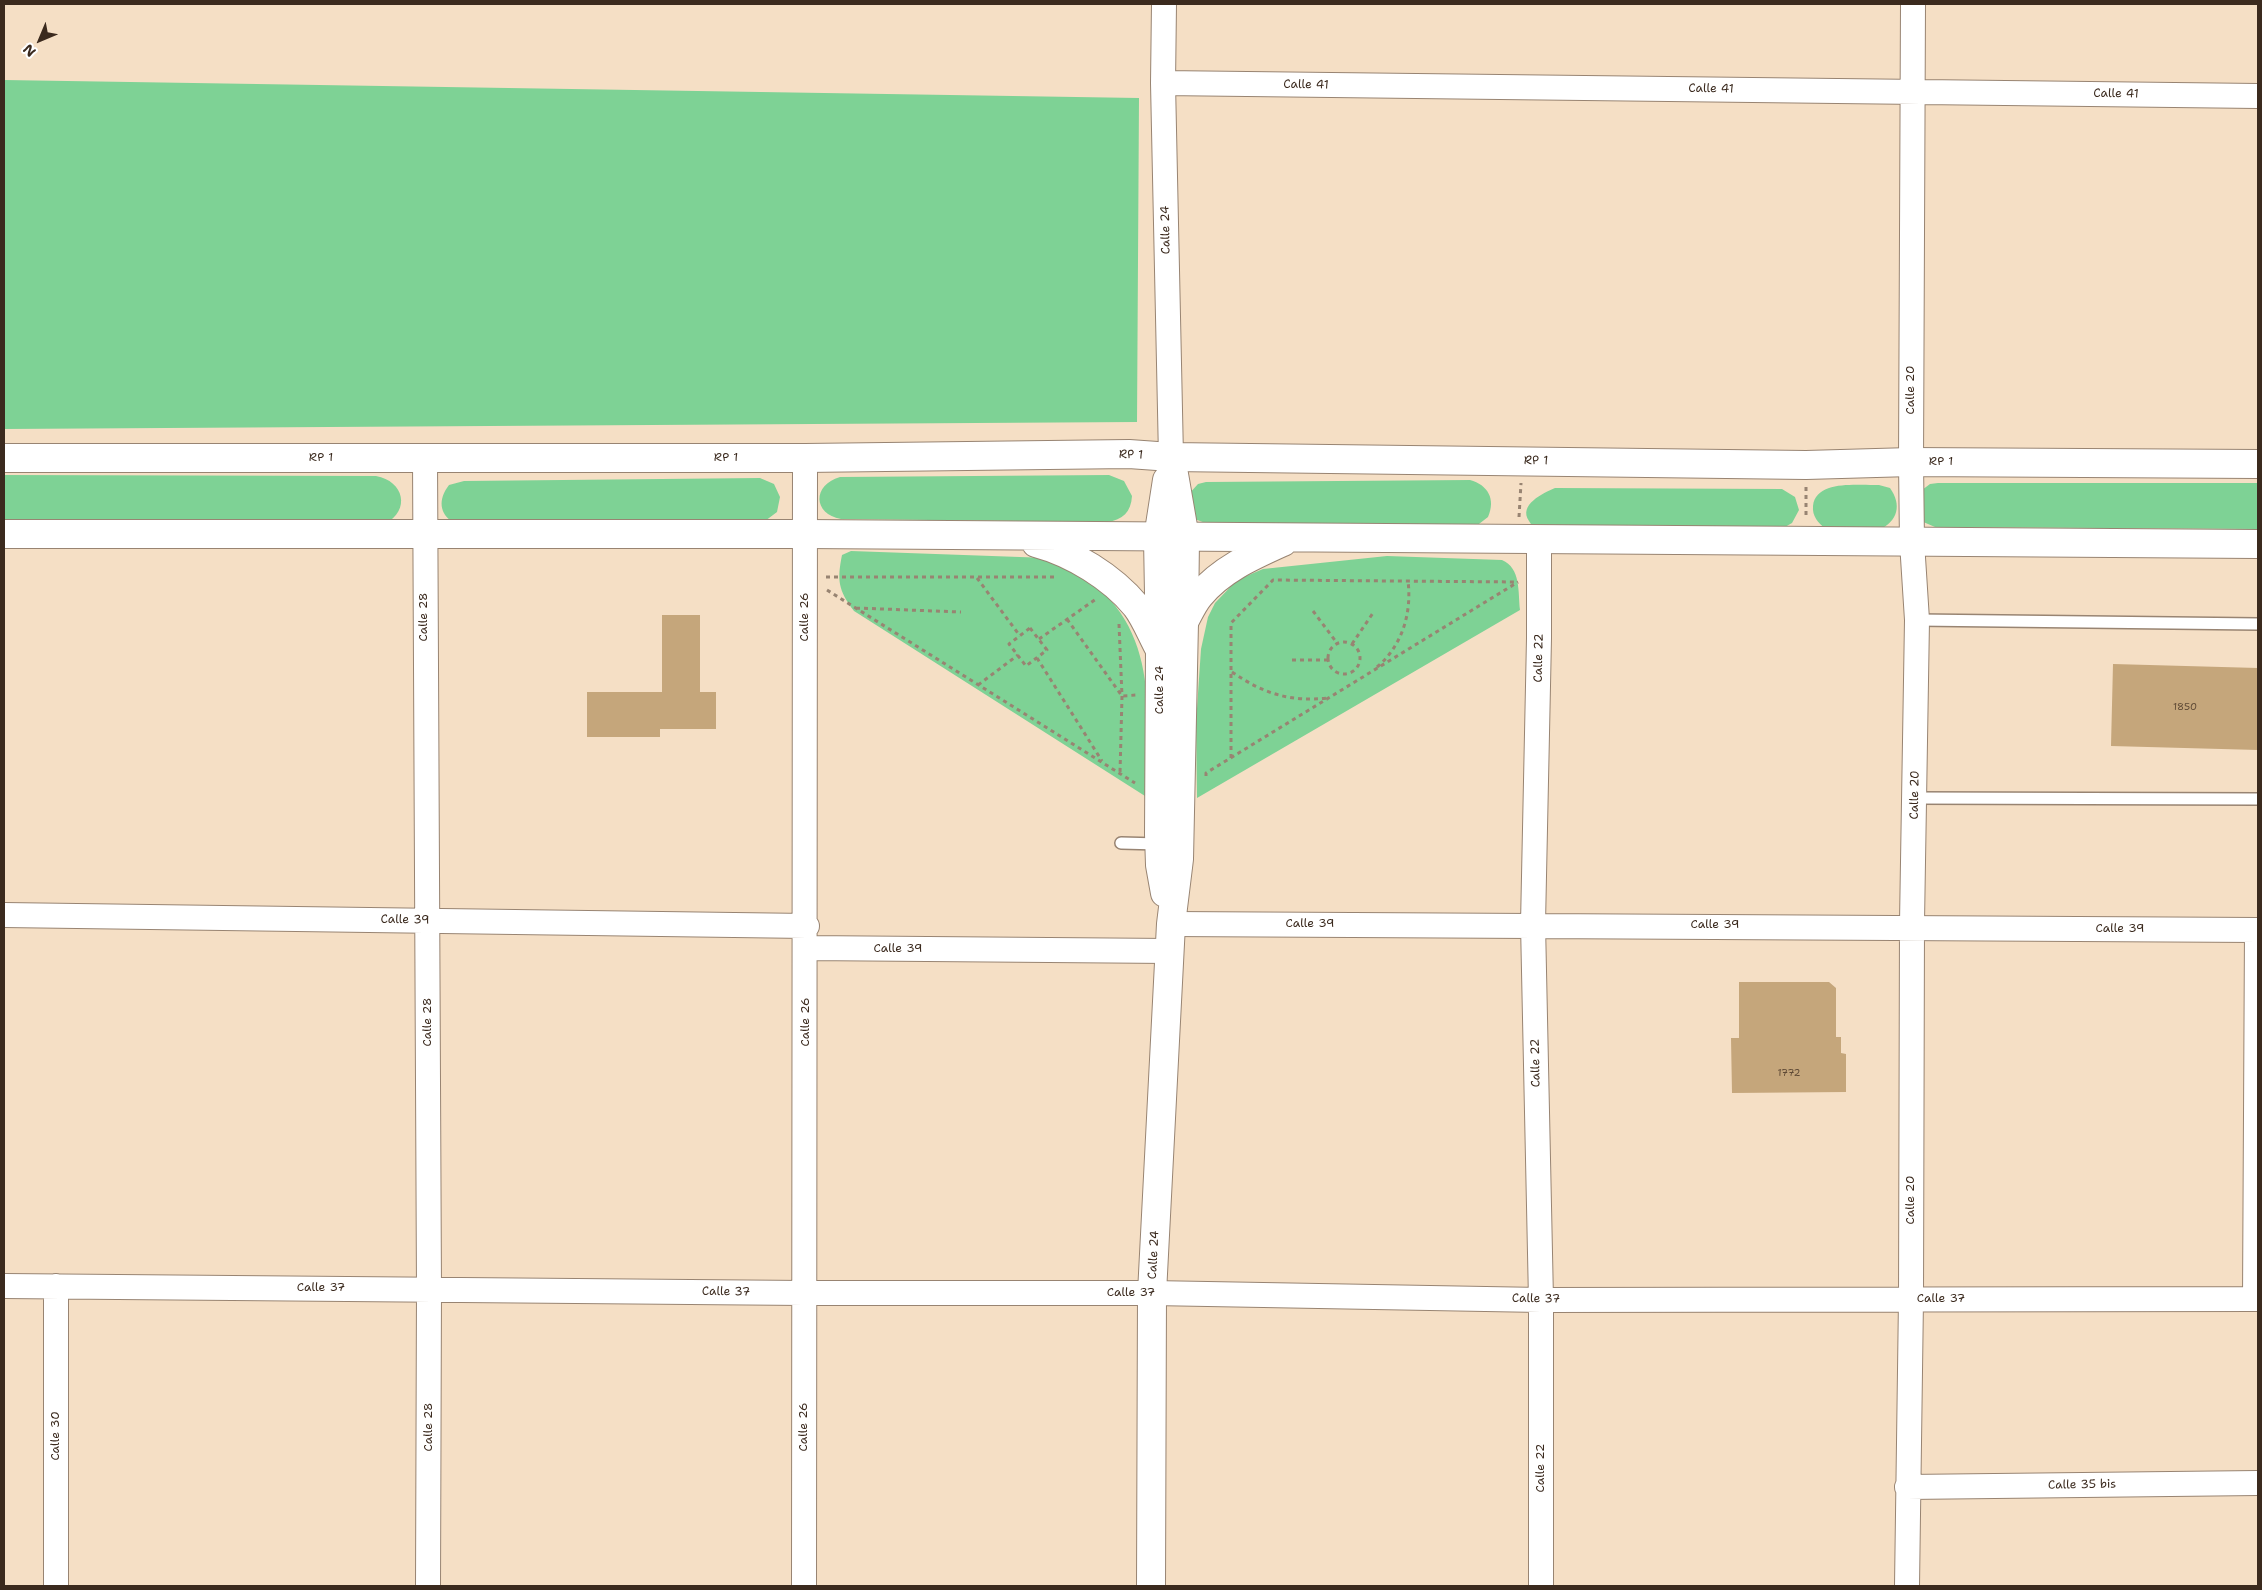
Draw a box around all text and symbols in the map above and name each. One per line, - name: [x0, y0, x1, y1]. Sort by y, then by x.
- north arrow: [15, 15, 65, 65]
- text: N: [19, 40, 40, 61]
- street label: Calle 41: [1283, 77, 1329, 93]
- street label: Calle 41: [1688, 81, 1734, 97]
- street label: Calle 41: [2093, 86, 2139, 102]
- street label: Calle 24: [1158, 206, 1174, 254]
- street label: Calle 20: [1904, 365, 1918, 415]
- street label: RP 1: [1119, 447, 1143, 463]
- street label: RP 1: [309, 451, 333, 465]
- street label: RP 1: [714, 451, 738, 465]
- street label: RP 1: [1524, 454, 1548, 468]
- street label: RP 1: [1929, 455, 1953, 469]
- street label: Calle 28: [417, 592, 431, 642]
- street label: Calle 26: [798, 593, 812, 641]
- street label: Calle 22: [1531, 633, 1547, 683]
- street label: Calle 24: [1153, 666, 1167, 714]
- house number: 1850: [2173, 701, 2197, 713]
- street label: Calle 20: [1907, 770, 1923, 820]
- street label: Calle 39: [381, 912, 429, 928]
- street label: Calle 39: [1286, 917, 1334, 931]
- street label: Calle 39: [1691, 918, 1739, 932]
- street label: Calle 39: [2096, 922, 2144, 936]
- street label: Calle 39: [874, 942, 922, 956]
- street label: Calle 28: [421, 997, 435, 1047]
- street label: Calle 26: [799, 998, 813, 1046]
- street label: Calle 22: [1528, 1038, 1544, 1088]
- house number: 1772: [1777, 1067, 1801, 1079]
- street label: Calle 20: [1904, 1175, 1918, 1225]
- street label: Calle 24: [1146, 1230, 1162, 1280]
- street label: Calle 37: [297, 1281, 345, 1295]
- street label: Calle 37: [702, 1284, 750, 1300]
- street label: Calle 37: [1107, 1286, 1155, 1300]
- street label: Calle 37: [1512, 1291, 1560, 1307]
- street label: Calle 37: [1917, 1292, 1965, 1306]
- street label: Calle 28: [422, 1402, 436, 1452]
- street label: Calle 26: [797, 1403, 811, 1451]
- street label: Calle 30: [49, 1411, 63, 1461]
- street label: Calle 22: [1534, 1444, 1548, 1492]
- street label: Calle 35 bis: [2048, 1477, 2116, 1493]

